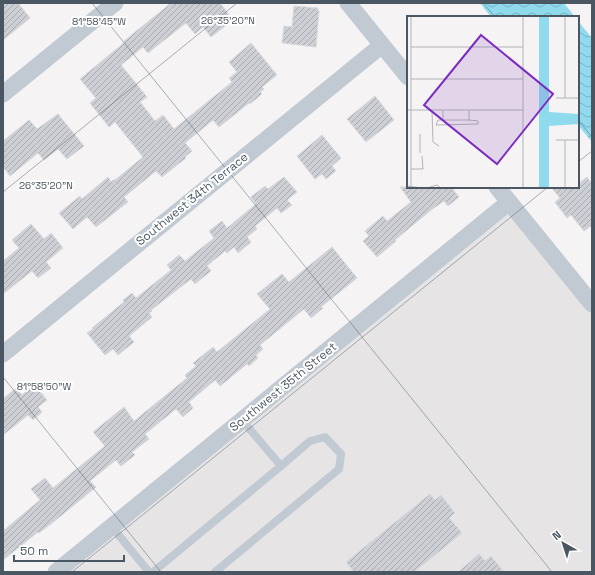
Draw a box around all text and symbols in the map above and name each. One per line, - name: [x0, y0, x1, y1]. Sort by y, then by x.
- text: 26°35'20"N: [201, 14, 255, 27]
- text: 81°58'45"W: [72, 15, 126, 28]
- inset map: [407, 16, 579, 188]
- street label: Southwest 34th Terrace: [133, 149, 251, 249]
- text: 26°35'20"N: [19, 179, 73, 192]
- street label: Southwest 35th Street: [226, 339, 340, 435]
- text: 81°58'50"W: [17, 380, 71, 393]
- north arrow: [543, 523, 583, 563]
- text: N: [549, 527, 564, 543]
- scale bar: [14, 537, 124, 563]
- text: 50 m: [20, 543, 48, 559]

